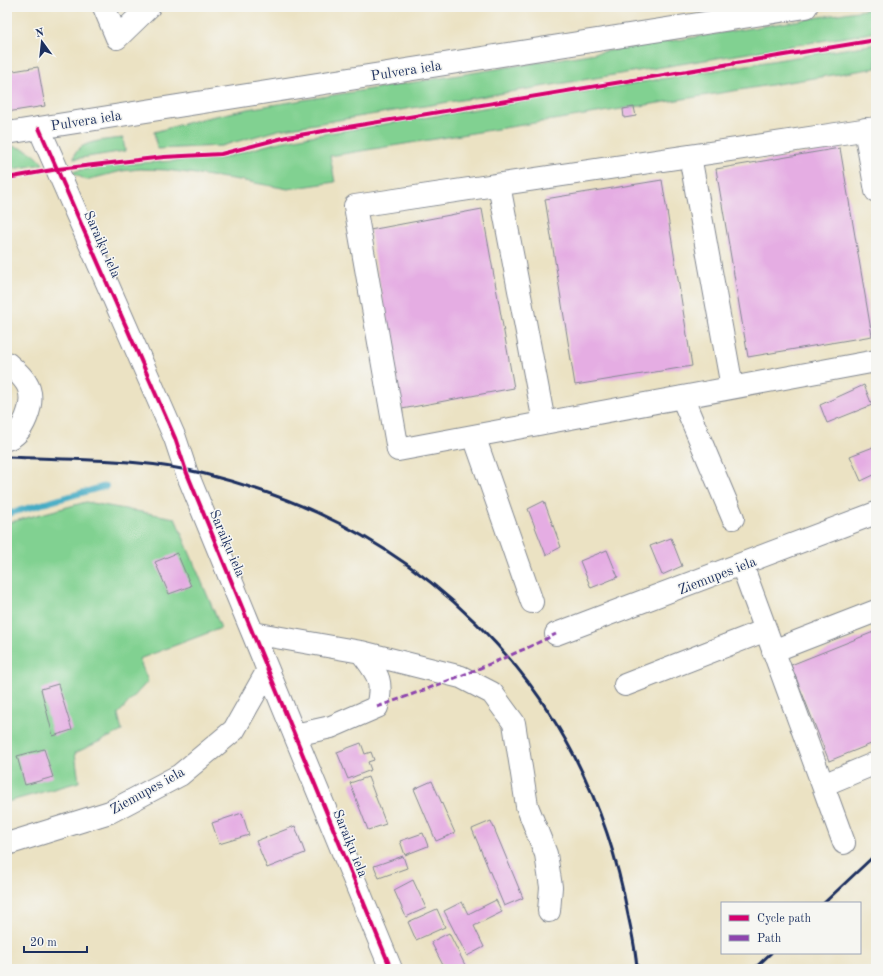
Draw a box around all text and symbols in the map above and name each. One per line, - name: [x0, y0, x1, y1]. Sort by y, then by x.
- north arrow: [22, 22, 62, 62]
- text: N: [34, 27, 46, 40]
- street label: Pulvera iela: [370, 58, 443, 83]
- street label: Pulvera iela: [50, 108, 123, 133]
- street label: Saraiķu iela: [80, 209, 123, 280]
- street label: Saraiķu iela: [206, 508, 248, 580]
- street label: Ziemupes iela: [676, 555, 758, 597]
- street label: Ziemupes iela: [108, 765, 187, 817]
- street label: Saraiķu iela: [329, 808, 370, 880]
- legend: [721, 902, 861, 954]
- text: Cycle path: [757, 913, 812, 925]
- scale bar: [24, 928, 87, 954]
- text: Path: [757, 933, 782, 945]
- text: 20 m: [30, 937, 57, 949]

